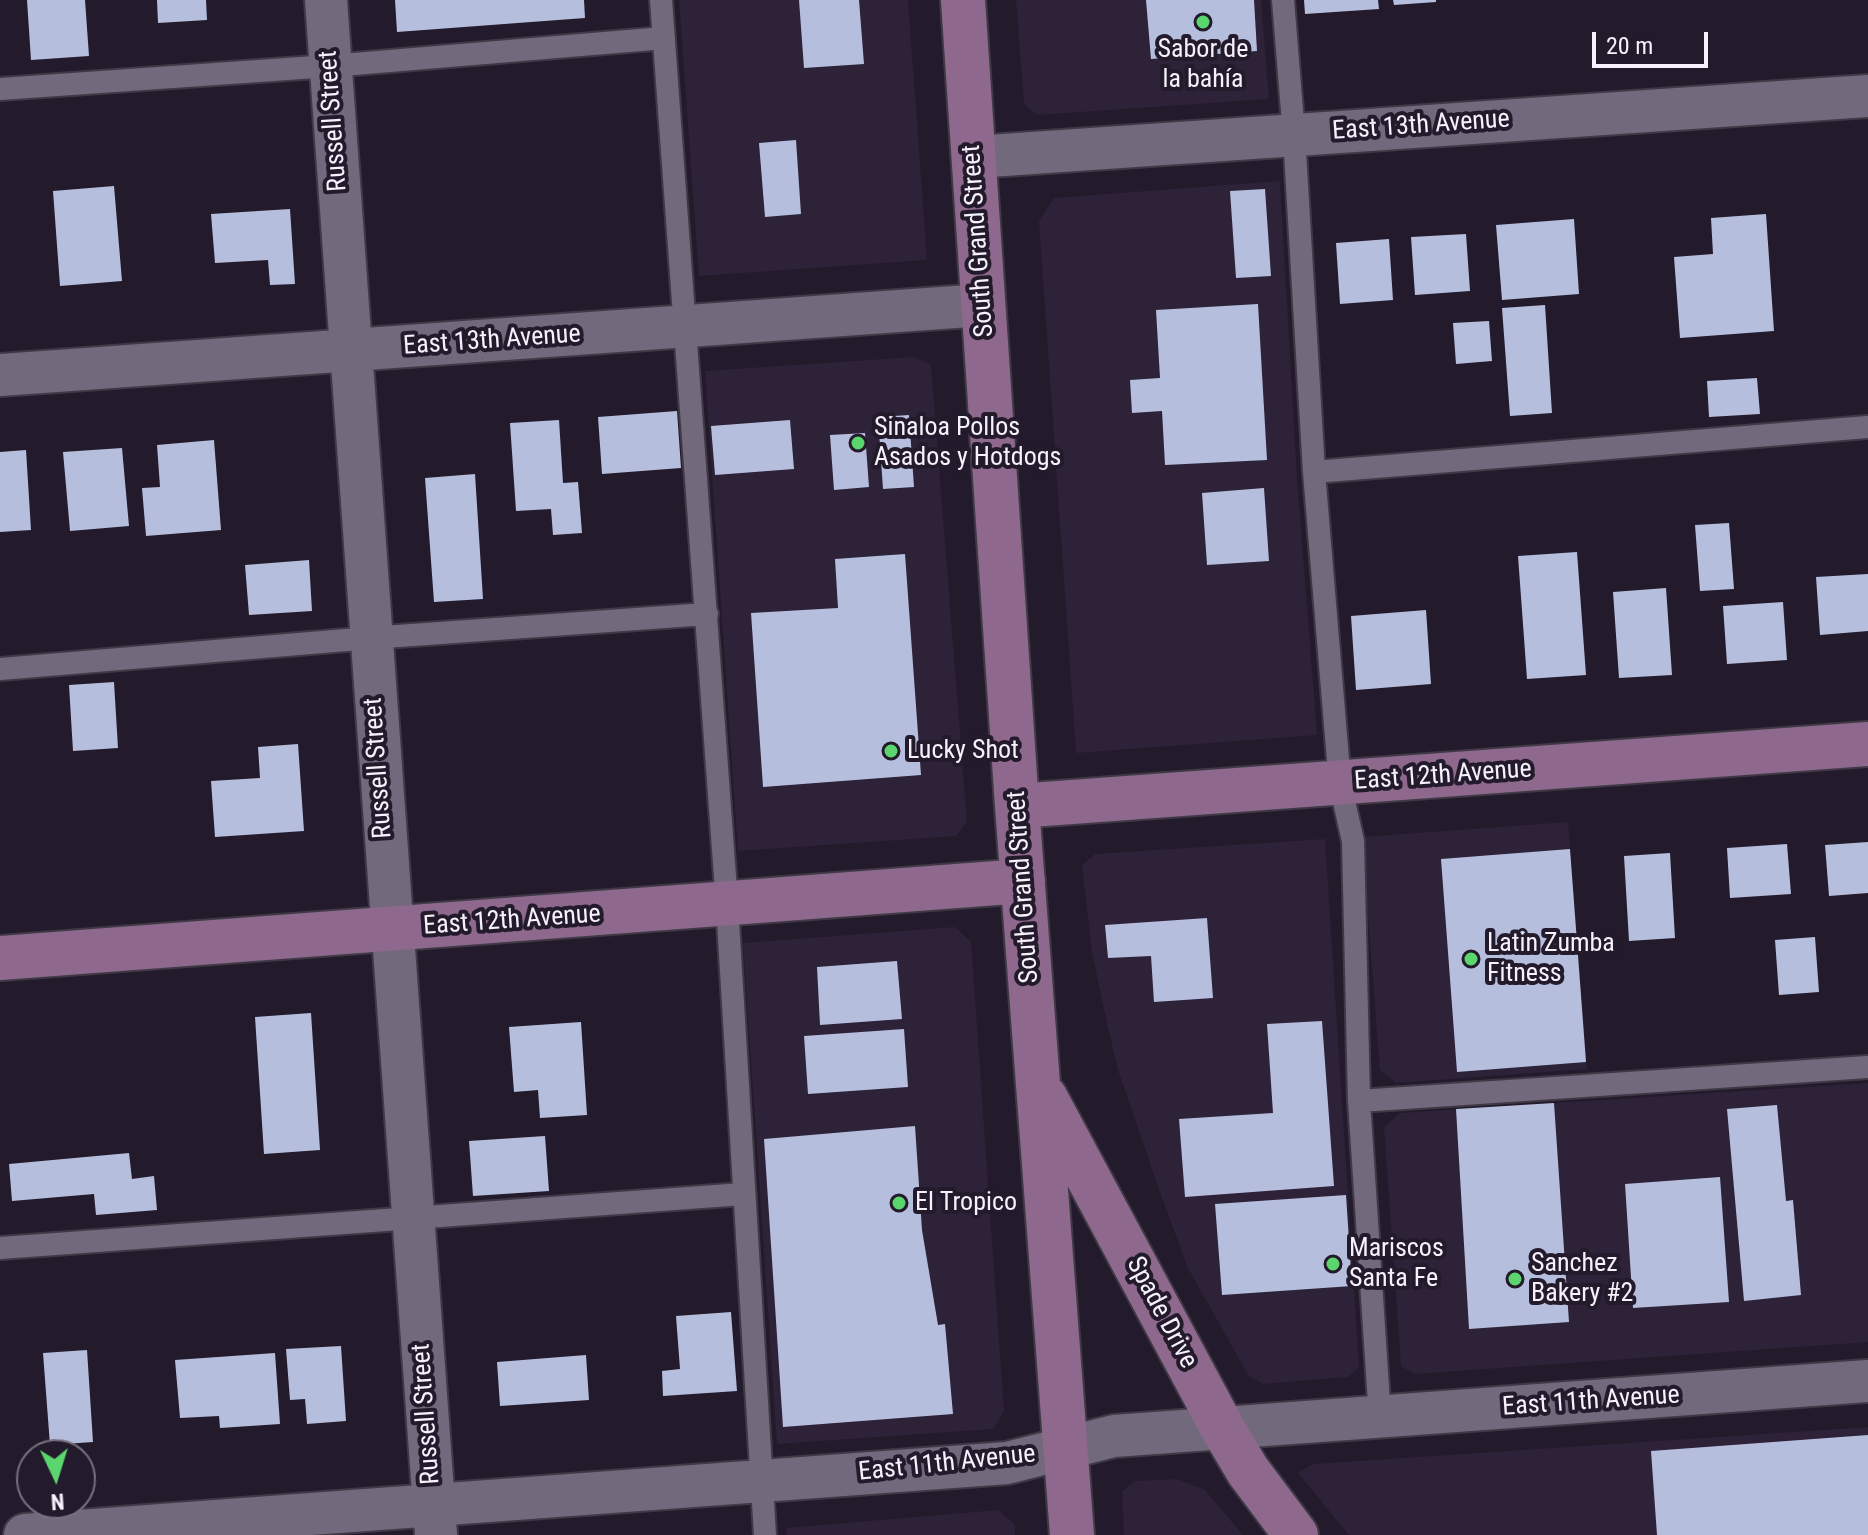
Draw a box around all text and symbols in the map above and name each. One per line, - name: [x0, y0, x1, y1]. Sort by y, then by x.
- marker: Sabor de la bahía: [1194, 13, 1212, 31]
- scale bar: [1596, 16, 1712, 66]
- text: 20 m: [1606, 32, 1653, 60]
- place label: Sabor de la bahía: [1158, 34, 1248, 96]
- street label: Russell Street: [314, 50, 354, 192]
- street label: East 13th Avenue: [1331, 104, 1511, 148]
- street label: South Grand Street: [957, 144, 1001, 338]
- street label: East 13th Avenue: [402, 319, 582, 363]
- place label: Sinaloa Pollos Asados y Hotdogs: [874, 412, 1061, 474]
- marker: Sinaloa Pollos Asados y Hotdogs: [849, 434, 867, 452]
- street label: Russell Street: [359, 697, 399, 839]
- place label: Lucky Shot: [907, 735, 1019, 767]
- marker: Lucky Shot: [882, 742, 900, 760]
- street label: East 12th Avenue: [1353, 754, 1533, 798]
- street label: South Grand Street: [1002, 790, 1046, 984]
- street label: East 12th Avenue: [422, 899, 602, 943]
- place label: Latin Zumba Fitness: [1487, 928, 1615, 990]
- marker: Latin Zumba Fitness: [1462, 950, 1480, 968]
- place label: El Tropico: [915, 1187, 1017, 1219]
- marker: El Tropico: [890, 1194, 908, 1212]
- place label: Mariscos Santa Fe: [1349, 1233, 1444, 1294]
- place label: Sanchez Bakery #2: [1531, 1248, 1633, 1310]
- street label: Spade Drive: [1119, 1252, 1203, 1374]
- marker: Mariscos Santa Fe: [1324, 1255, 1342, 1273]
- marker: Sanchez Bakery #2: [1506, 1270, 1524, 1288]
- street label: Russell Street: [407, 1343, 447, 1485]
- street label: East 11th Avenue: [1501, 1380, 1681, 1424]
- north arrow: [16, 1439, 96, 1519]
- street label: East 11th Avenue: [857, 1439, 1037, 1489]
- text: N: [50, 1489, 65, 1514]

